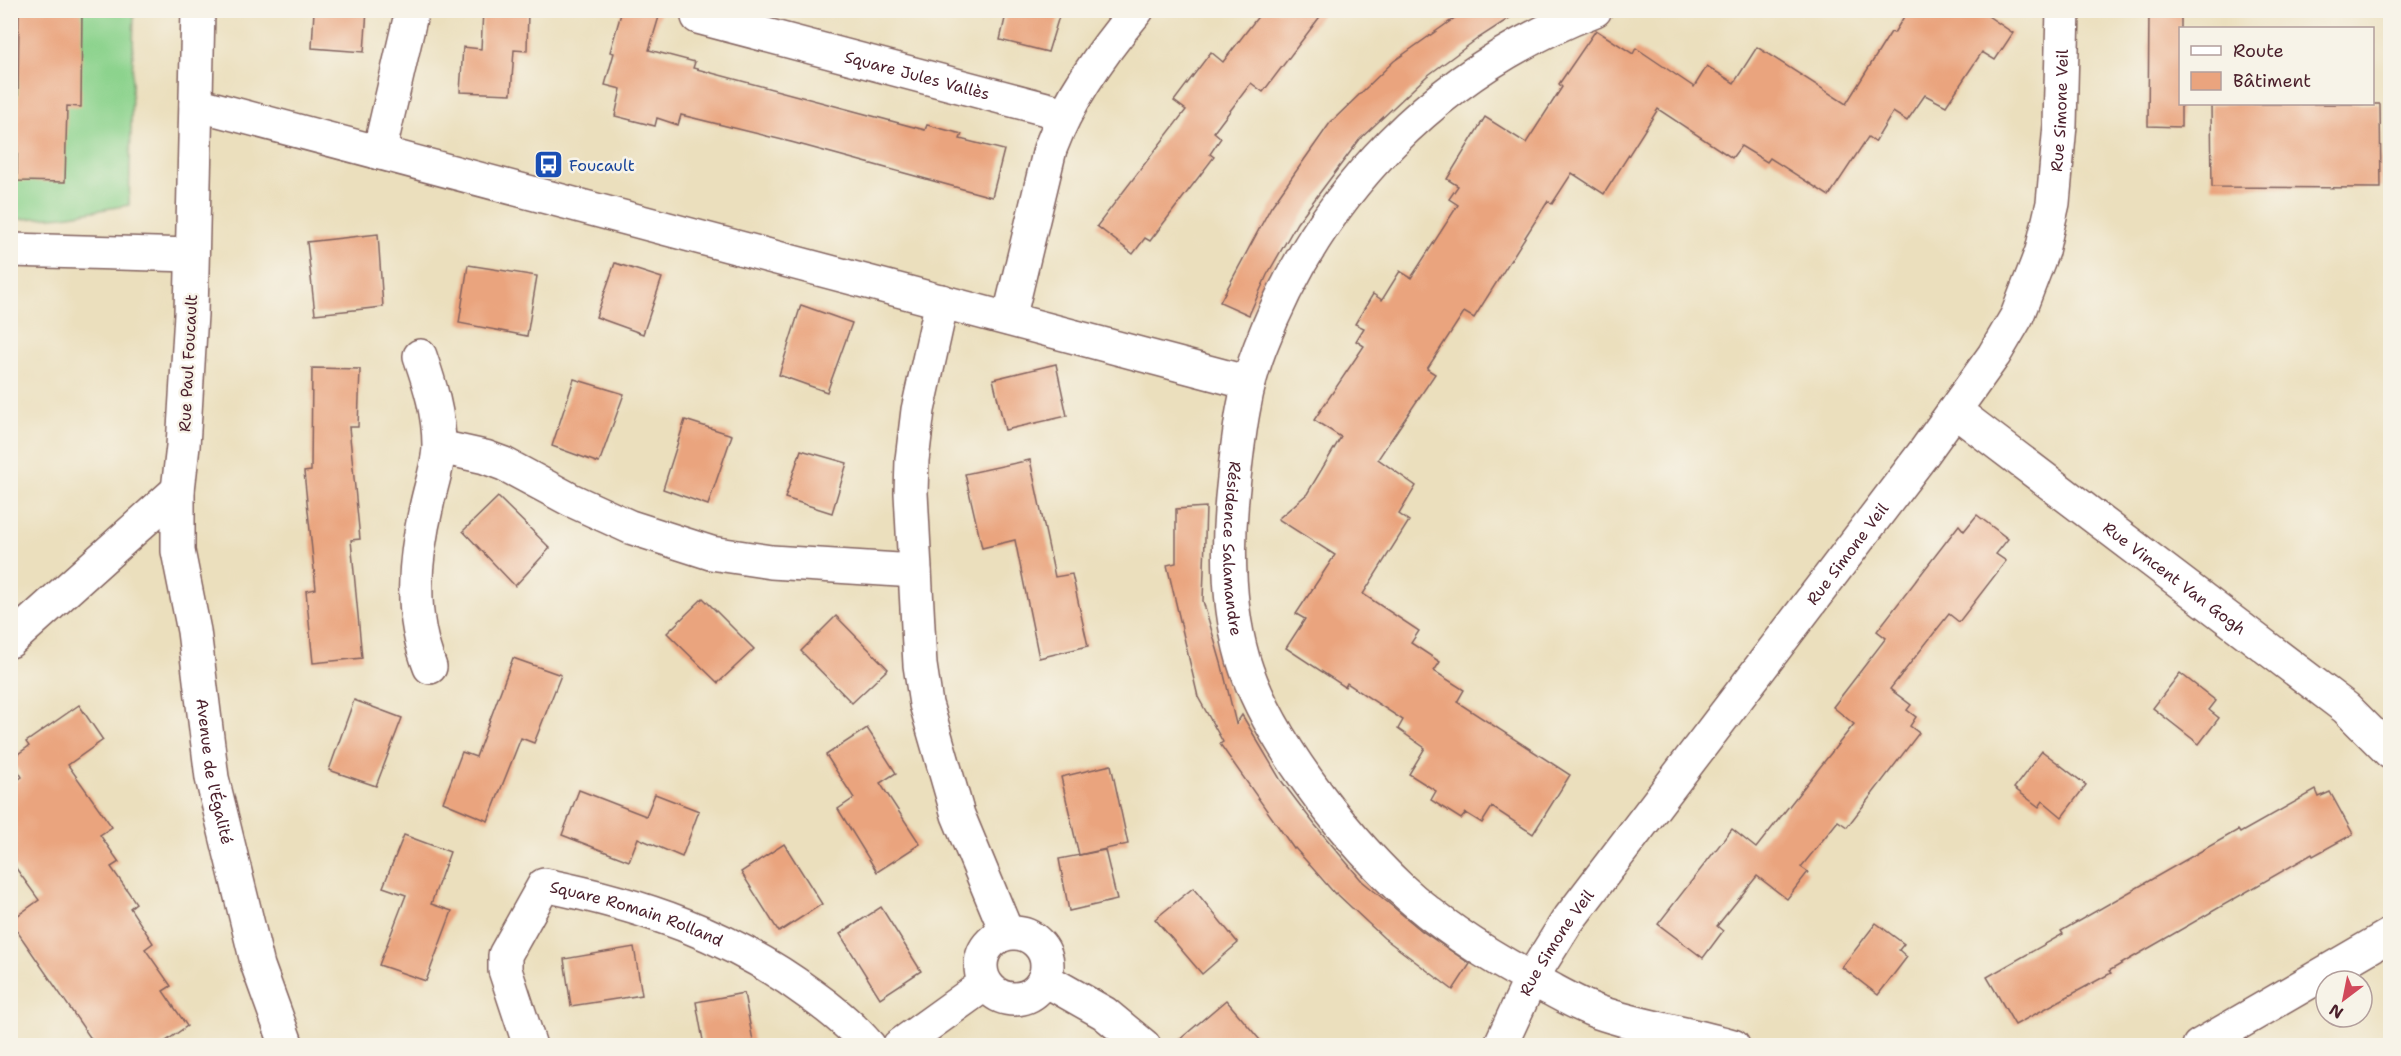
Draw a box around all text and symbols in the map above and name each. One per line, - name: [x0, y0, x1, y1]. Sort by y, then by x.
- legend: [2179, 27, 2374, 105]
- text: Route: [2233, 39, 2284, 63]
- street label: Square Jules Vallès: [842, 46, 992, 104]
- street label: Rue Simone Veil: [2045, 49, 2072, 173]
- text: Bâtiment: [2233, 69, 2311, 93]
- bus stop icon: Foucault: [532, 149, 564, 181]
- place label: Foucault: [569, 155, 635, 176]
- street label: Rue Paul Foucault: [174, 294, 202, 432]
- street label: Résidence Salamandre: [1219, 460, 1247, 637]
- street label: Rue Simone Veil: [1802, 498, 1893, 609]
- street label: Rue Vincent Van Gogh: [2099, 517, 2251, 639]
- street label: Avenue de l'Égalité: [192, 697, 238, 846]
- street label: Square Romain Rolland: [548, 876, 727, 951]
- street label: Rue Simone Veil: [1514, 885, 1598, 999]
- north arrow: [2314, 969, 2374, 1029]
- text: N: [2325, 999, 2347, 1024]

